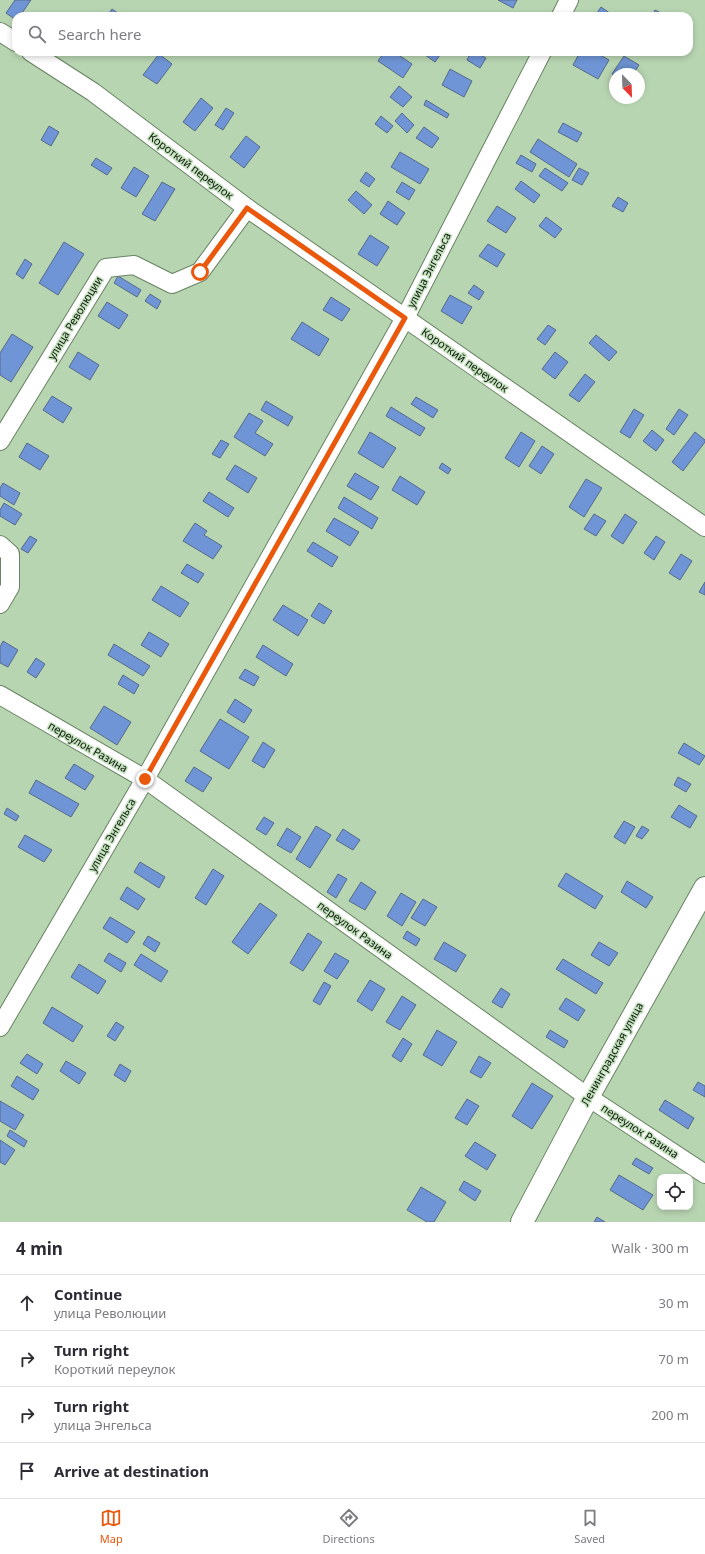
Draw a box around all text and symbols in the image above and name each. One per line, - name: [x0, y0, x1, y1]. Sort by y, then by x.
- search box: [12, 12, 693, 56]
- icon: search: [26, 23, 48, 45]
- text: Search here: [58, 24, 141, 44]
- north arrow: [609, 68, 645, 104]
- street label: Короткий переулок: [146, 129, 237, 203]
- street label: улица Энгельса: [403, 230, 454, 310]
- route start: [191, 263, 209, 281]
- street label: улица Революции: [44, 273, 105, 362]
- street label: Короткий переулок: [419, 324, 512, 395]
- street label: переулок Разина: [46, 718, 131, 775]
- route end: [136, 770, 154, 788]
- street label: улица Энгельса: [84, 795, 139, 874]
- street label: переулок Разина: [315, 897, 396, 962]
- street label: Ленинградская улица: [577, 999, 646, 1108]
- street label: переулок Разина: [599, 1100, 682, 1161]
- map controls: [657, 1174, 693, 1210]
- button: locate: [657, 1174, 693, 1210]
- text: 4 min: [16, 1237, 63, 1260]
- text: Walk · 300 m: [611, 1239, 689, 1257]
- text: Continue: [54, 1284, 122, 1304]
- icon: ahead: [16, 1292, 38, 1314]
- text: 30 m: [659, 1294, 689, 1312]
- text: улица Революции: [54, 1304, 166, 1322]
- text: Turn right: [54, 1340, 129, 1360]
- icon: right: [16, 1348, 38, 1370]
- text: 70 m: [659, 1350, 689, 1368]
- text: Короткий переулок: [54, 1360, 176, 1378]
- text: Turn right: [54, 1396, 129, 1416]
- icon: right: [16, 1404, 38, 1426]
- text: 200 m: [651, 1406, 689, 1424]
- text: улица Энгельса: [54, 1416, 152, 1434]
- icon: arrive: [16, 1460, 38, 1482]
- text: Arrive at destination: [54, 1461, 209, 1481]
- tab: Map: [100, 1507, 123, 1546]
- tab: Directions: [322, 1507, 375, 1546]
- tab: Saved: [574, 1507, 605, 1546]

